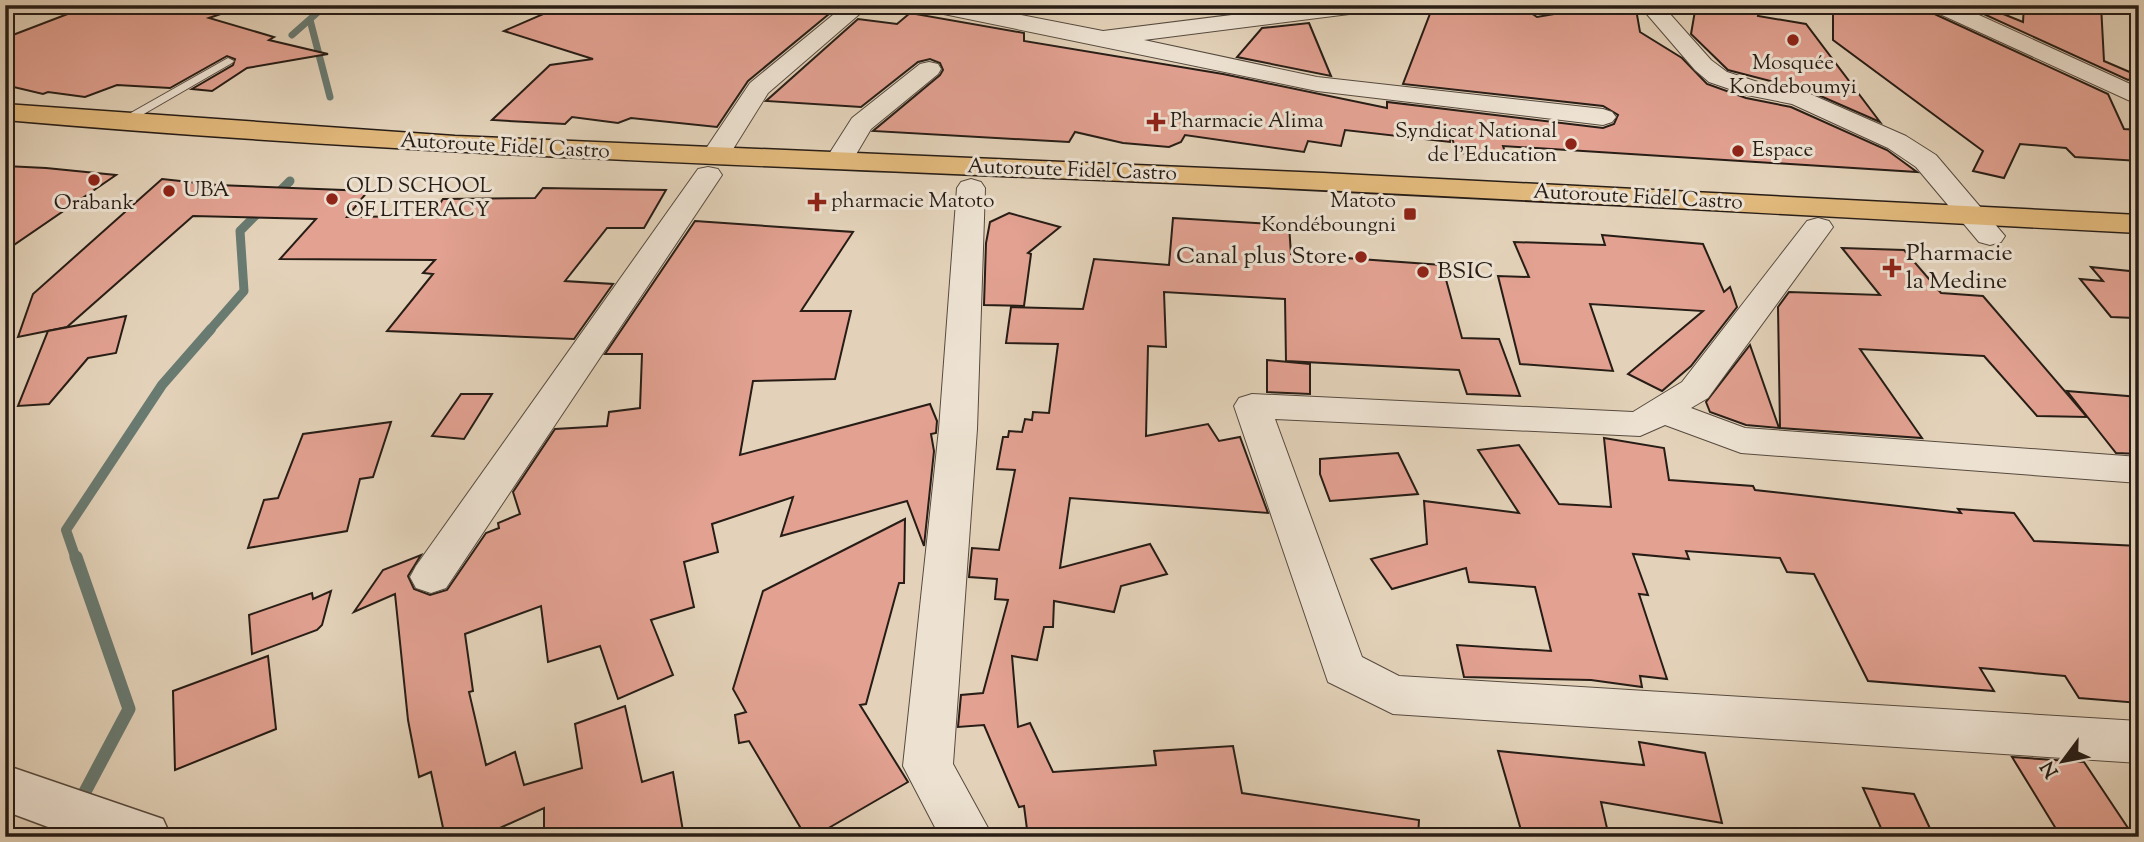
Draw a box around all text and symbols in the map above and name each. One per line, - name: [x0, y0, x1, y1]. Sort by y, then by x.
- marker: Mosquée Kondeboumyi: [1785, 32, 1801, 48]
- place label: Mosquée Kondeboumyi: [1729, 49, 1857, 103]
- place label: Pharmacie Alima: [1170, 107, 1324, 137]
- marker: Pharmacie Alima: [1148, 114, 1164, 130]
- place label: Syndicat National de l'Education: [1395, 117, 1557, 171]
- street label: Autoroute Fidel Castro: [399, 127, 611, 167]
- marker: Syndicat National de l'Education: [1563, 136, 1579, 152]
- place label: Espace: [1752, 136, 1813, 166]
- marker: Espace: [1730, 143, 1746, 159]
- street label: Autoroute Fidel Castro: [967, 152, 1177, 190]
- marker: Orabank: [86, 172, 102, 188]
- place label: OLD SCHOOL OF LITERACY: [346, 172, 493, 226]
- place label: UBA: [183, 176, 230, 206]
- street label: Autoroute Fidel Castro: [1532, 178, 1744, 218]
- marker: UBA: [161, 183, 177, 199]
- place label: pharmacie Matoto: [831, 187, 995, 217]
- place label: Matoto Kondéboungni: [1261, 187, 1396, 241]
- place label: Orabank: [54, 189, 135, 219]
- marker: OLD SCHOOL OF LITERACY: [324, 191, 340, 207]
- marker: pharmacie Matoto: [809, 194, 825, 210]
- marker: Matoto Kondéboungni: [1402, 206, 1418, 222]
- place label: Pharmacie la Medine: [1906, 237, 2013, 299]
- place label: Canal plus Store: [1176, 240, 1347, 274]
- marker: Canal plus Store: [1353, 249, 1369, 265]
- place label: BSIC: [1437, 255, 1494, 289]
- marker: Pharmacie la Medine: [1884, 260, 1900, 276]
- marker: BSIC: [1415, 264, 1431, 280]
- north arrow: [2028, 726, 2098, 796]
- text: N: [2035, 755, 2066, 782]

